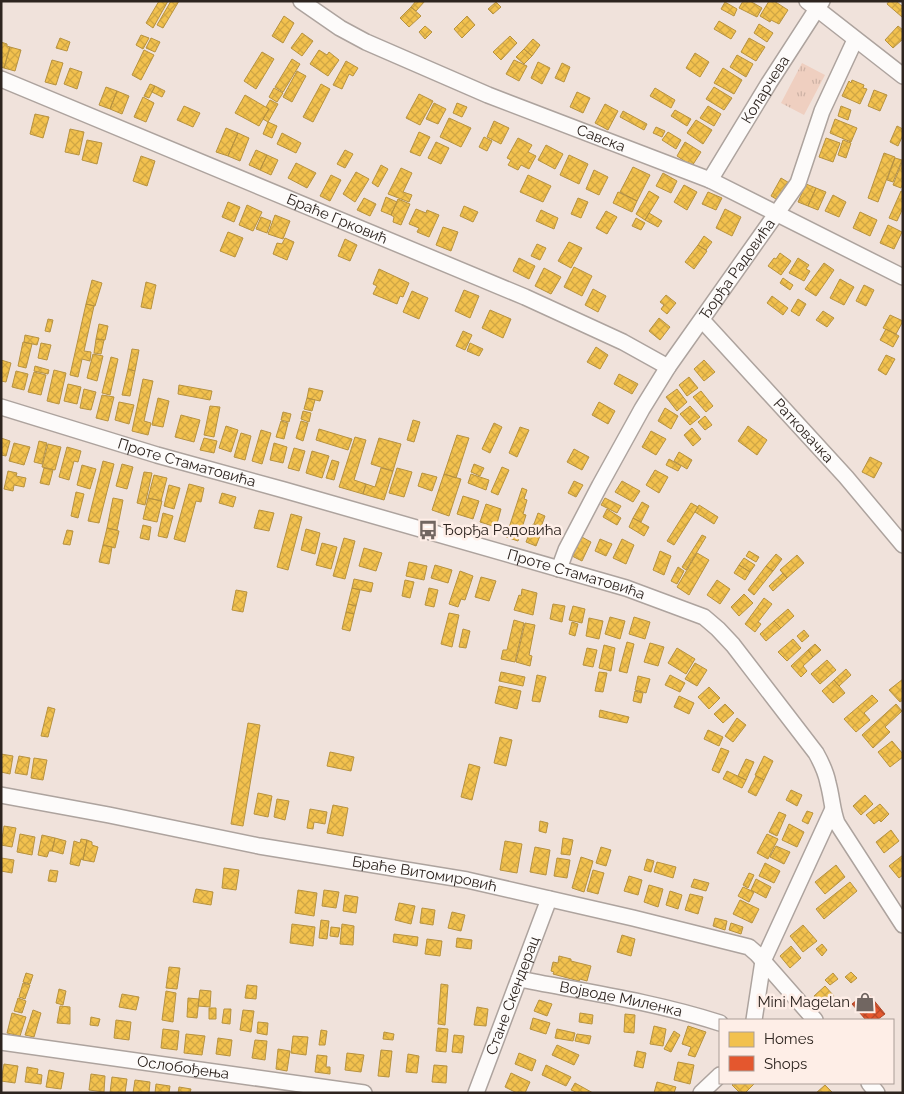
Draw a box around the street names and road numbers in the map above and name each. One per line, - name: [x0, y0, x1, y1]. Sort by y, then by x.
- street label: Коларчева: [737, 52, 793, 127]
- street label: Савска: [574, 121, 628, 156]
- street label: Браће Грковић: [284, 190, 390, 248]
- street label: Ђорђа Радовића: [696, 215, 779, 323]
- street label: Ратковачка: [769, 395, 837, 466]
- street label: Проте Стаматовића: [115, 434, 258, 491]
- street label: Проте Стаматовића: [505, 545, 648, 603]
- street label: Браће Витомировић: [351, 852, 499, 896]
- street label: Стане Скендерац: [482, 933, 543, 1058]
- street label: Војводе Миленка: [558, 978, 684, 1021]
- street label: Ослобођења: [136, 1052, 230, 1083]

